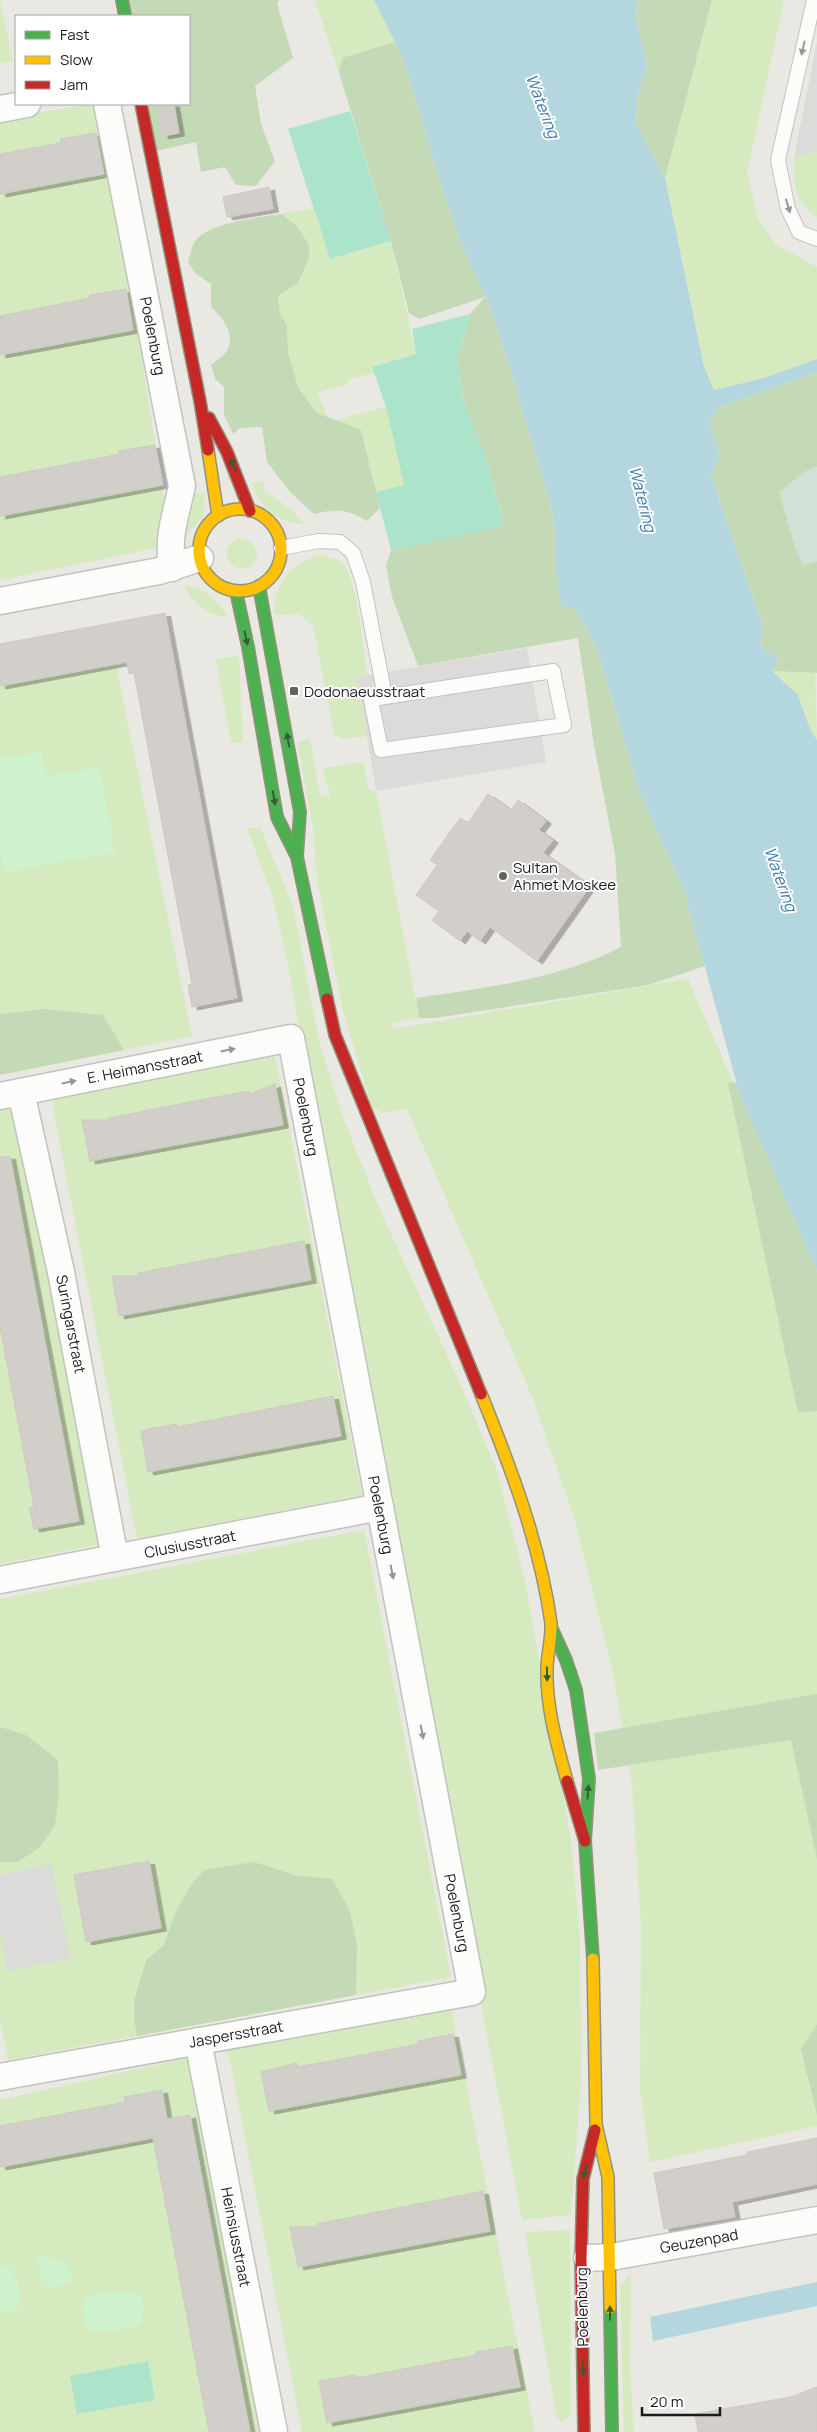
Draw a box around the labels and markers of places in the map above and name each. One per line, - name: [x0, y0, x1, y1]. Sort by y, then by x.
- place label: Dodonaeusstraat: [304, 681, 425, 702]
- marker: Dodonaeusstraat: [288, 685, 300, 697]
- place label: Sultan Ahmet Moskee: [513, 857, 616, 895]
- marker: Sultan Ahmet Moskee: [497, 870, 509, 882]

